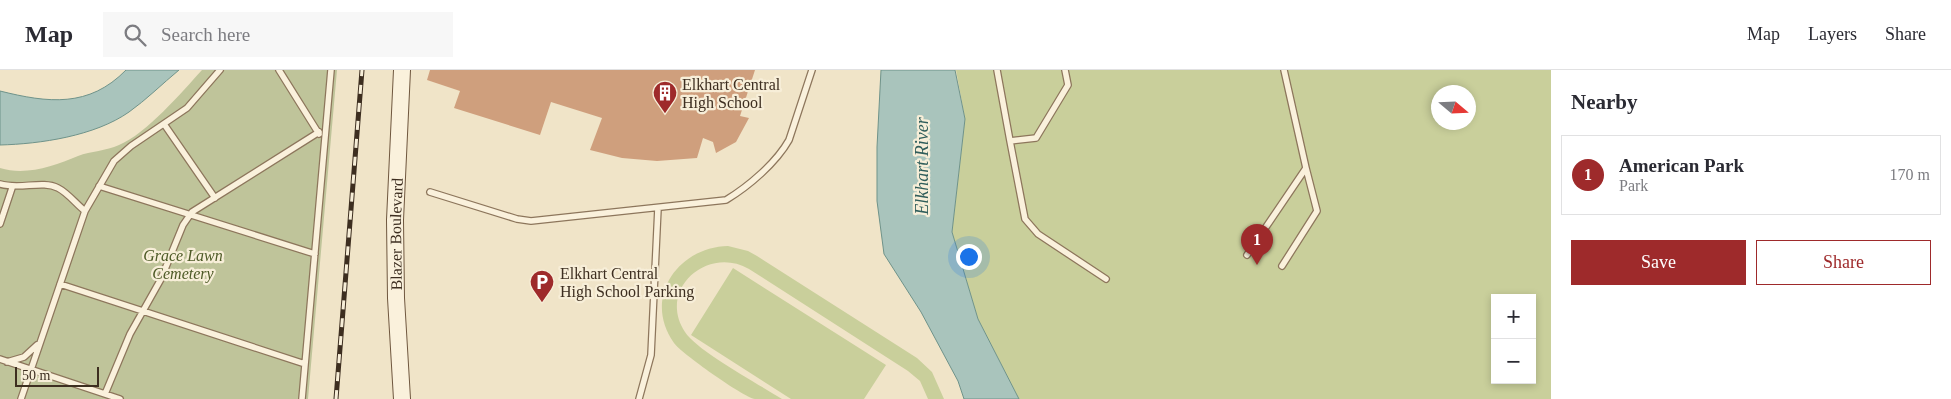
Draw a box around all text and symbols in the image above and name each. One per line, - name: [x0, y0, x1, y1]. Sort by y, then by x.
- search box: [103, 12, 453, 57]
- text: Map: [25, 21, 73, 47]
- icon: search: [121, 21, 149, 49]
- text: Search here: [161, 24, 250, 45]
- text: Map: [1747, 24, 1780, 44]
- text: Layers: [1808, 24, 1857, 44]
- text: Share: [1885, 24, 1926, 44]
- place label: Elkhart Central High School: [682, 76, 781, 112]
- building icon: Elkhart Central High School: [652, 80, 678, 114]
- north arrow: [1431, 85, 1476, 130]
- text: Nearby: [1571, 90, 1638, 114]
- water label: Elkhart River: [912, 116, 932, 216]
- text: American Park: [1619, 155, 1744, 176]
- text: 1: [1584, 166, 1592, 183]
- text: 170 m: [1890, 166, 1930, 183]
- text: Park: [1619, 177, 1648, 194]
- street label: Blazer Boulevard: [386, 178, 405, 291]
- pin: 1: [1241, 224, 1273, 265]
- button: Save: [1571, 240, 1746, 285]
- button: Share: [1756, 240, 1931, 285]
- your location: [956, 244, 982, 270]
- park label: Grace Lawn Cemetery: [143, 247, 223, 283]
- place label: Elkhart Central High School Parking: [560, 265, 694, 301]
- parking icon: Elkhart Central High School Parking: [529, 269, 555, 303]
- map controls: [1491, 294, 1536, 384]
- button: +: [1491, 294, 1536, 339]
- button: −: [1491, 339, 1536, 384]
- scale bar: [15, 364, 99, 387]
- text: 50 m: [22, 368, 50, 383]

